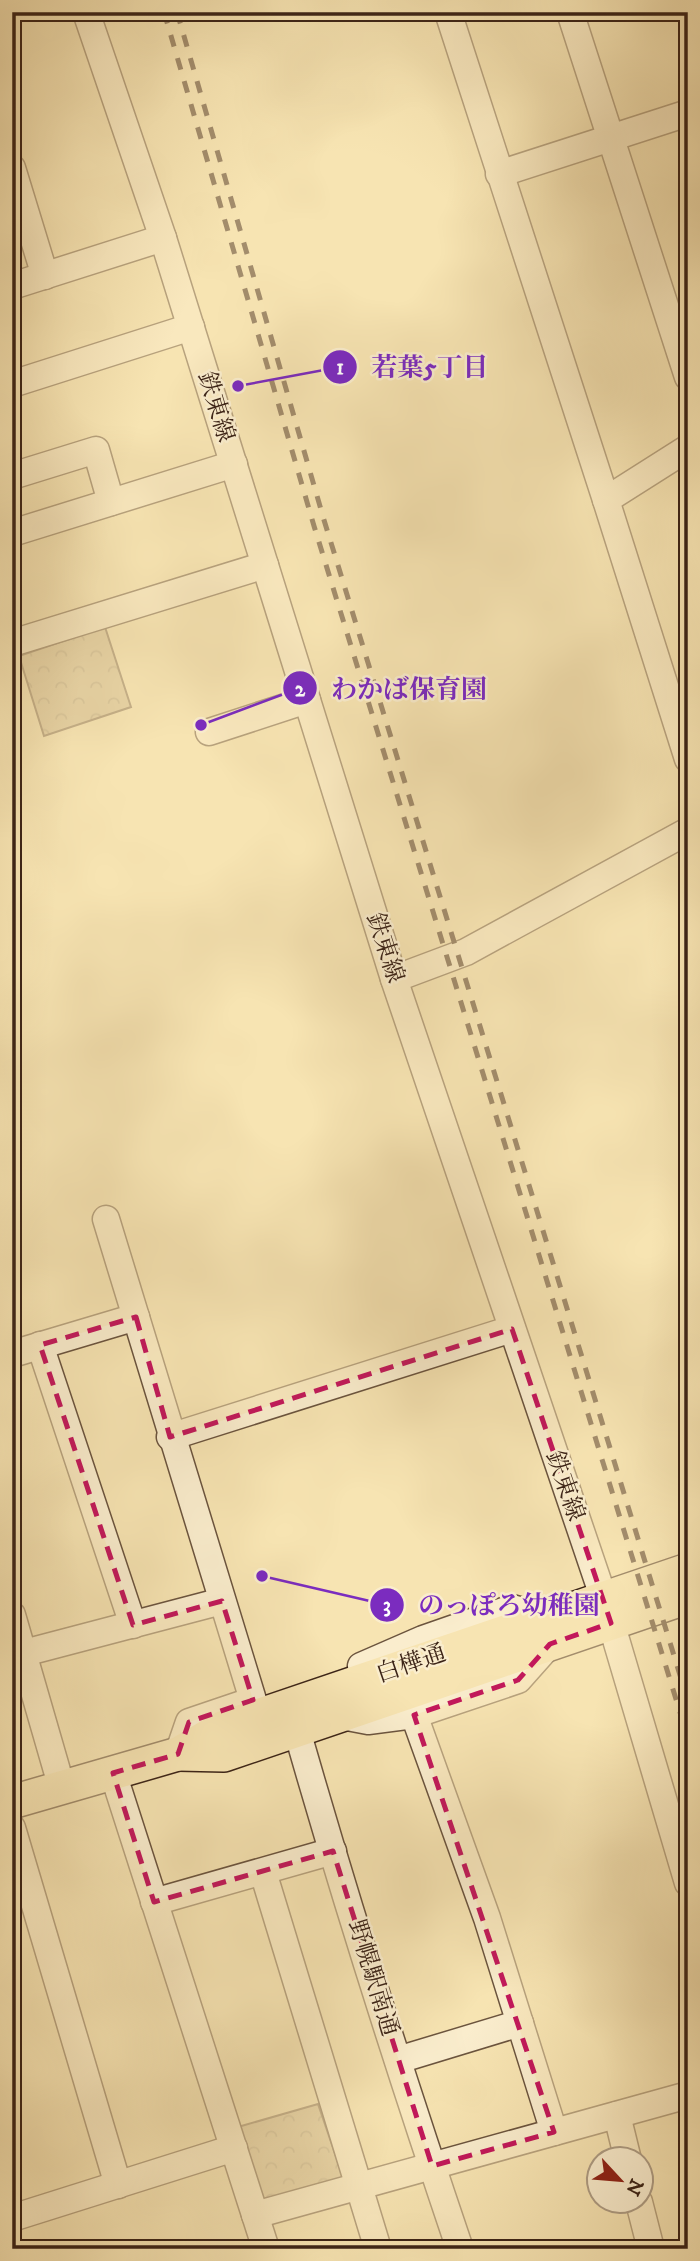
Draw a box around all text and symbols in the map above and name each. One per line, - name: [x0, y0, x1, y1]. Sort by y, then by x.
- callout: 若葉5丁目: [323, 344, 502, 391]
- text: 若葉5丁目: [372, 352, 488, 385]
- text: 1: [336, 355, 344, 381]
- street label: 鉄東線: [191, 368, 241, 446]
- callout: わかば保育園: [282, 665, 501, 712]
- text: わかば保育園: [331, 674, 487, 707]
- text: 2: [295, 677, 306, 703]
- street label: 鉄東線: [360, 909, 410, 987]
- street label: 鉄東線: [539, 1447, 591, 1525]
- callout: のっぽろ幼稚園: [369, 1582, 614, 1629]
- text: のっぽろ幼稚園: [418, 1590, 600, 1623]
- text: 3: [383, 1593, 391, 1619]
- street label: 白樺通: [372, 1638, 450, 1690]
- street label: 野幌駅南通: [341, 1916, 405, 2040]
- north arrow: [584, 2146, 654, 2216]
- text: N: [620, 2175, 648, 2199]

